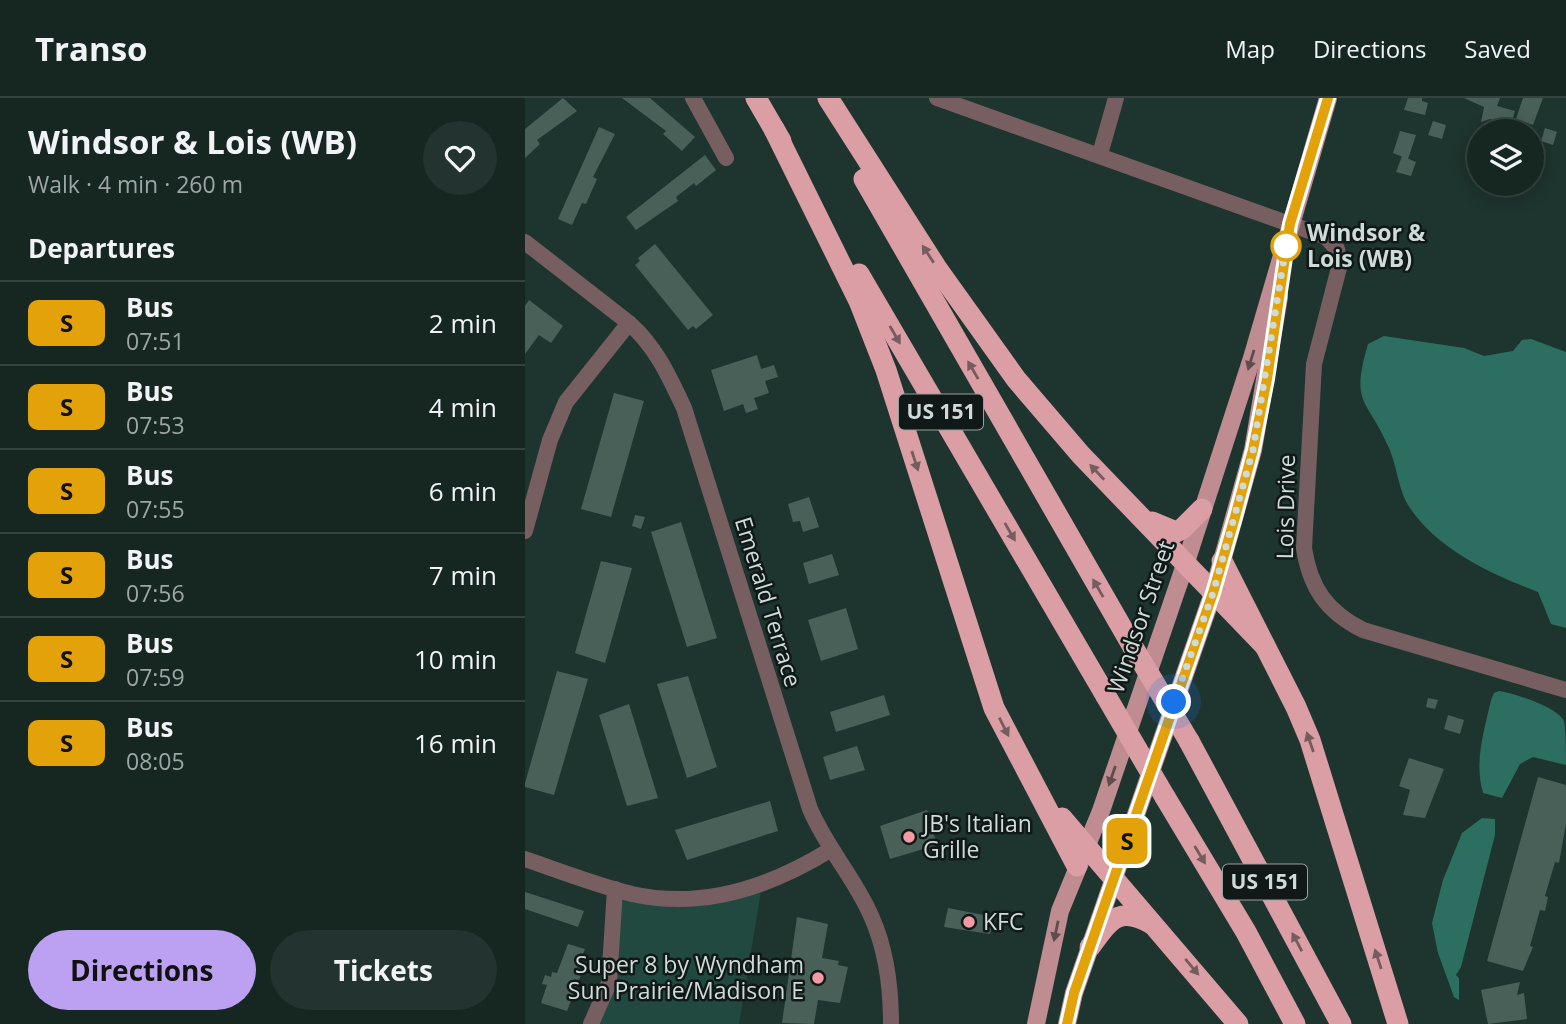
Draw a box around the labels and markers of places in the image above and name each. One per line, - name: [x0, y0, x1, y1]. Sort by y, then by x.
- place label: Windsor & Lois (WB): [1307, 216, 1426, 274]
- marker: Windsor & Lois (WB): [1271, 231, 1301, 261]
- place label: JB's Italian Grille: [921, 807, 1032, 865]
- marker: JB's Italian Grille: [901, 829, 917, 845]
- place label: KFC: [983, 905, 1023, 937]
- marker: KFC: [961, 914, 977, 930]
- place label: Super 8 by Wyndham Sun Prairie/Madison E: [568, 948, 804, 1006]
- marker: Super 8 by Wyndham Sun Prairie/Madison E: [810, 970, 826, 986]

